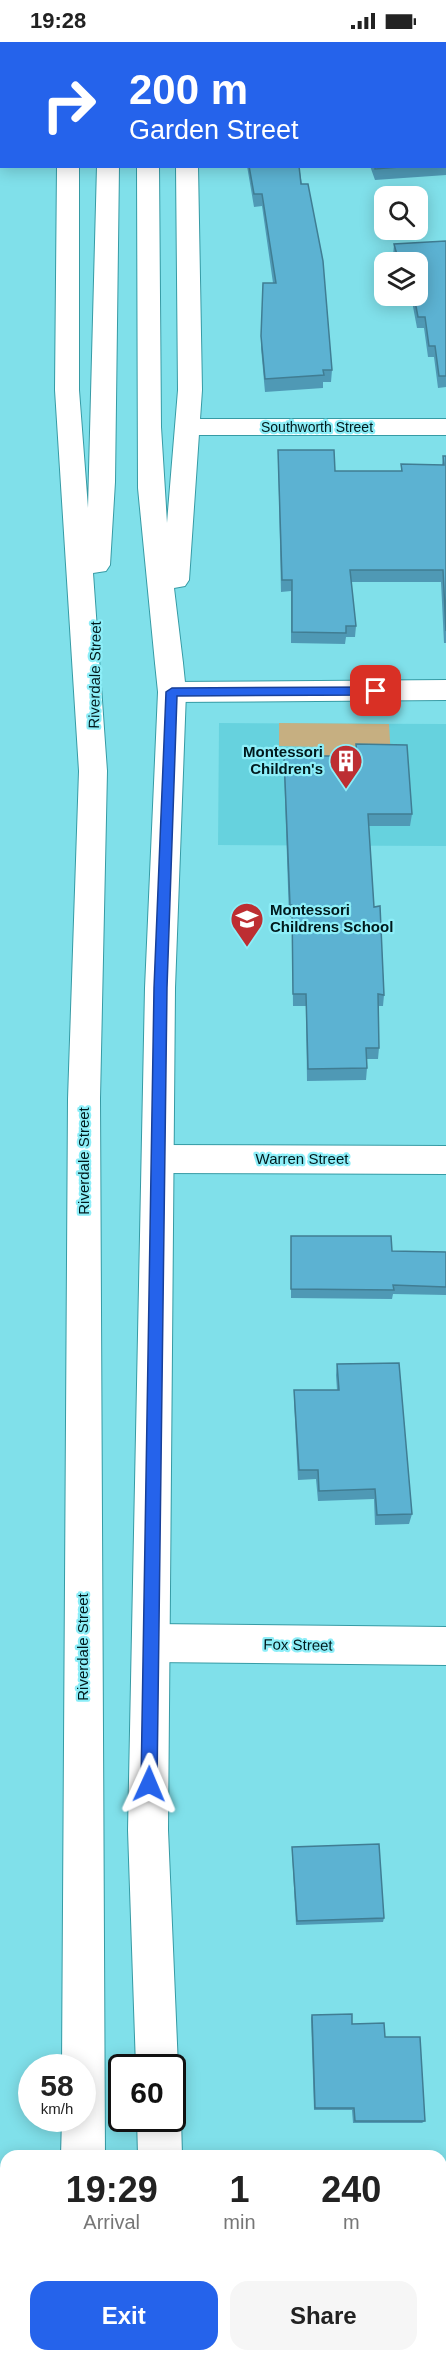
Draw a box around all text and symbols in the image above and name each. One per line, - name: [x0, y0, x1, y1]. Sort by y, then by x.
- text: 19:28: [30, 8, 86, 33]
- icon: right: [30, 66, 108, 144]
- text: 200 m: [129, 66, 248, 113]
- text: Garden Street: [129, 115, 299, 145]
- map controls: [374, 186, 428, 306]
- button: search: [374, 186, 428, 240]
- button: layers: [374, 252, 428, 306]
- street label: Southworth Street: [261, 419, 373, 435]
- street label: Riverdale Street: [85, 620, 104, 729]
- pin: [350, 665, 401, 716]
- icon: arrive: [359, 674, 392, 707]
- place label: Montessori Children's: [243, 743, 323, 777]
- building icon: Montessori Children's: [328, 743, 364, 790]
- school or university icon: Montessori Childrens School: [229, 901, 265, 948]
- place label: Montessori Childrens School: [270, 901, 393, 935]
- street label: Riverdale Street: [75, 1106, 92, 1215]
- street label: Warren Street: [256, 1150, 349, 1167]
- street label: Riverdale Street: [74, 1592, 91, 1701]
- street label: Fox Street: [263, 1635, 334, 1654]
- position arrow: [117, 1752, 181, 1816]
- speed limit sign: 60: [108, 2054, 186, 2132]
- text: 58: [40, 2069, 74, 2102]
- text: km/h: [41, 2100, 73, 2117]
- text: 19:29: [66, 2169, 158, 2210]
- text: 1: [229, 2169, 249, 2210]
- text: 240: [321, 2169, 381, 2210]
- text: Arrival: [83, 2211, 140, 2233]
- text: min: [223, 2211, 256, 2233]
- text: m: [343, 2211, 360, 2233]
- button: Exit: [30, 2281, 218, 2350]
- button: Share: [230, 2281, 417, 2350]

